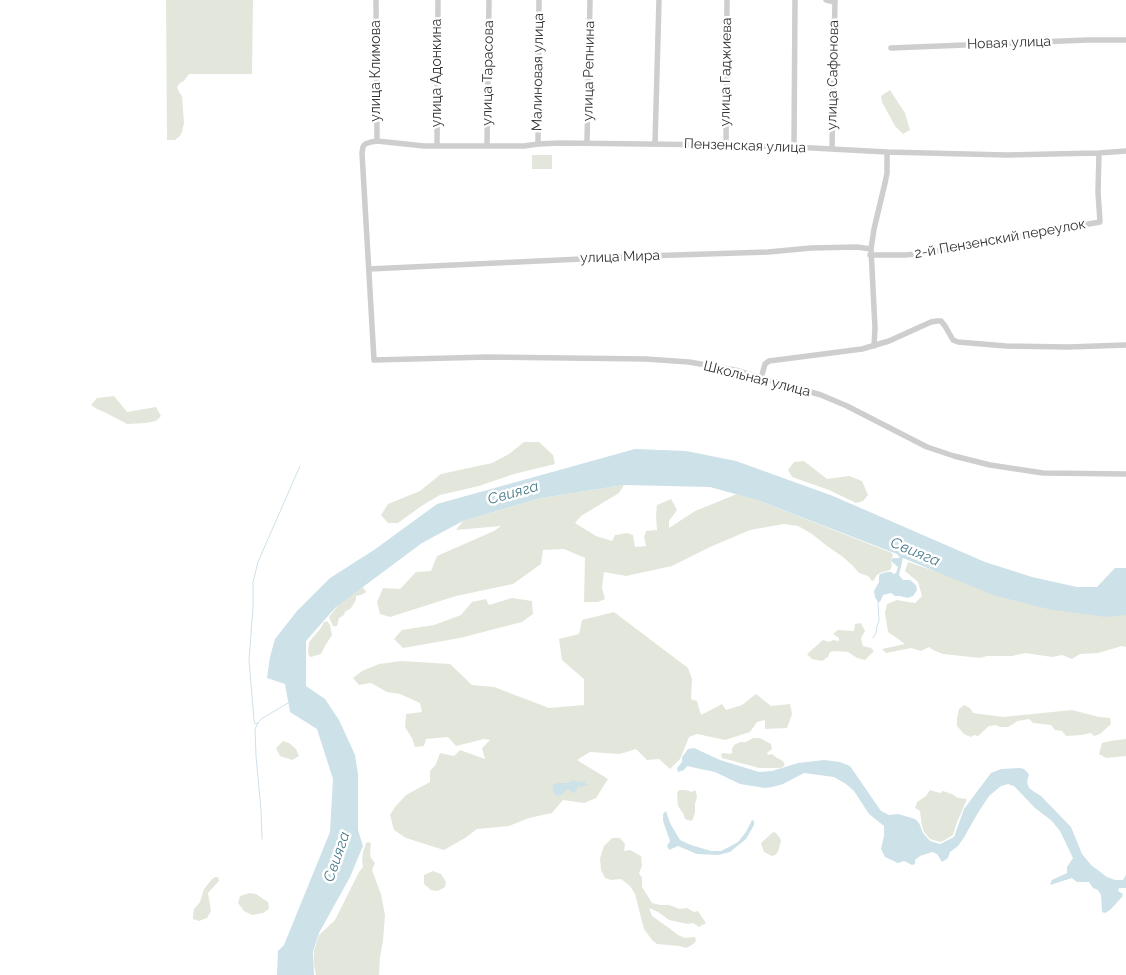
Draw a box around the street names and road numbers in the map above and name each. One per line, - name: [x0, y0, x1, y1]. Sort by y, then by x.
- street label: Малиновая улица: [529, 13, 547, 131]
- street label: улица Гаджиева: [717, 17, 735, 127]
- street label: улица Адонкина: [429, 19, 445, 127]
- street label: улица Климова: [368, 20, 384, 122]
- street label: улица Тарасова: [479, 20, 497, 126]
- street label: улица Сафонова: [824, 20, 842, 130]
- street label: улица Репнина: [580, 21, 598, 121]
- street label: Новая улица: [967, 33, 1051, 53]
- street label: Пензенская улица: [684, 135, 806, 157]
- street label: 2-й Пензенский переулок: [913, 216, 1087, 262]
- street label: улица Мира: [580, 247, 660, 267]
- street label: Школьная улица: [702, 358, 812, 400]

